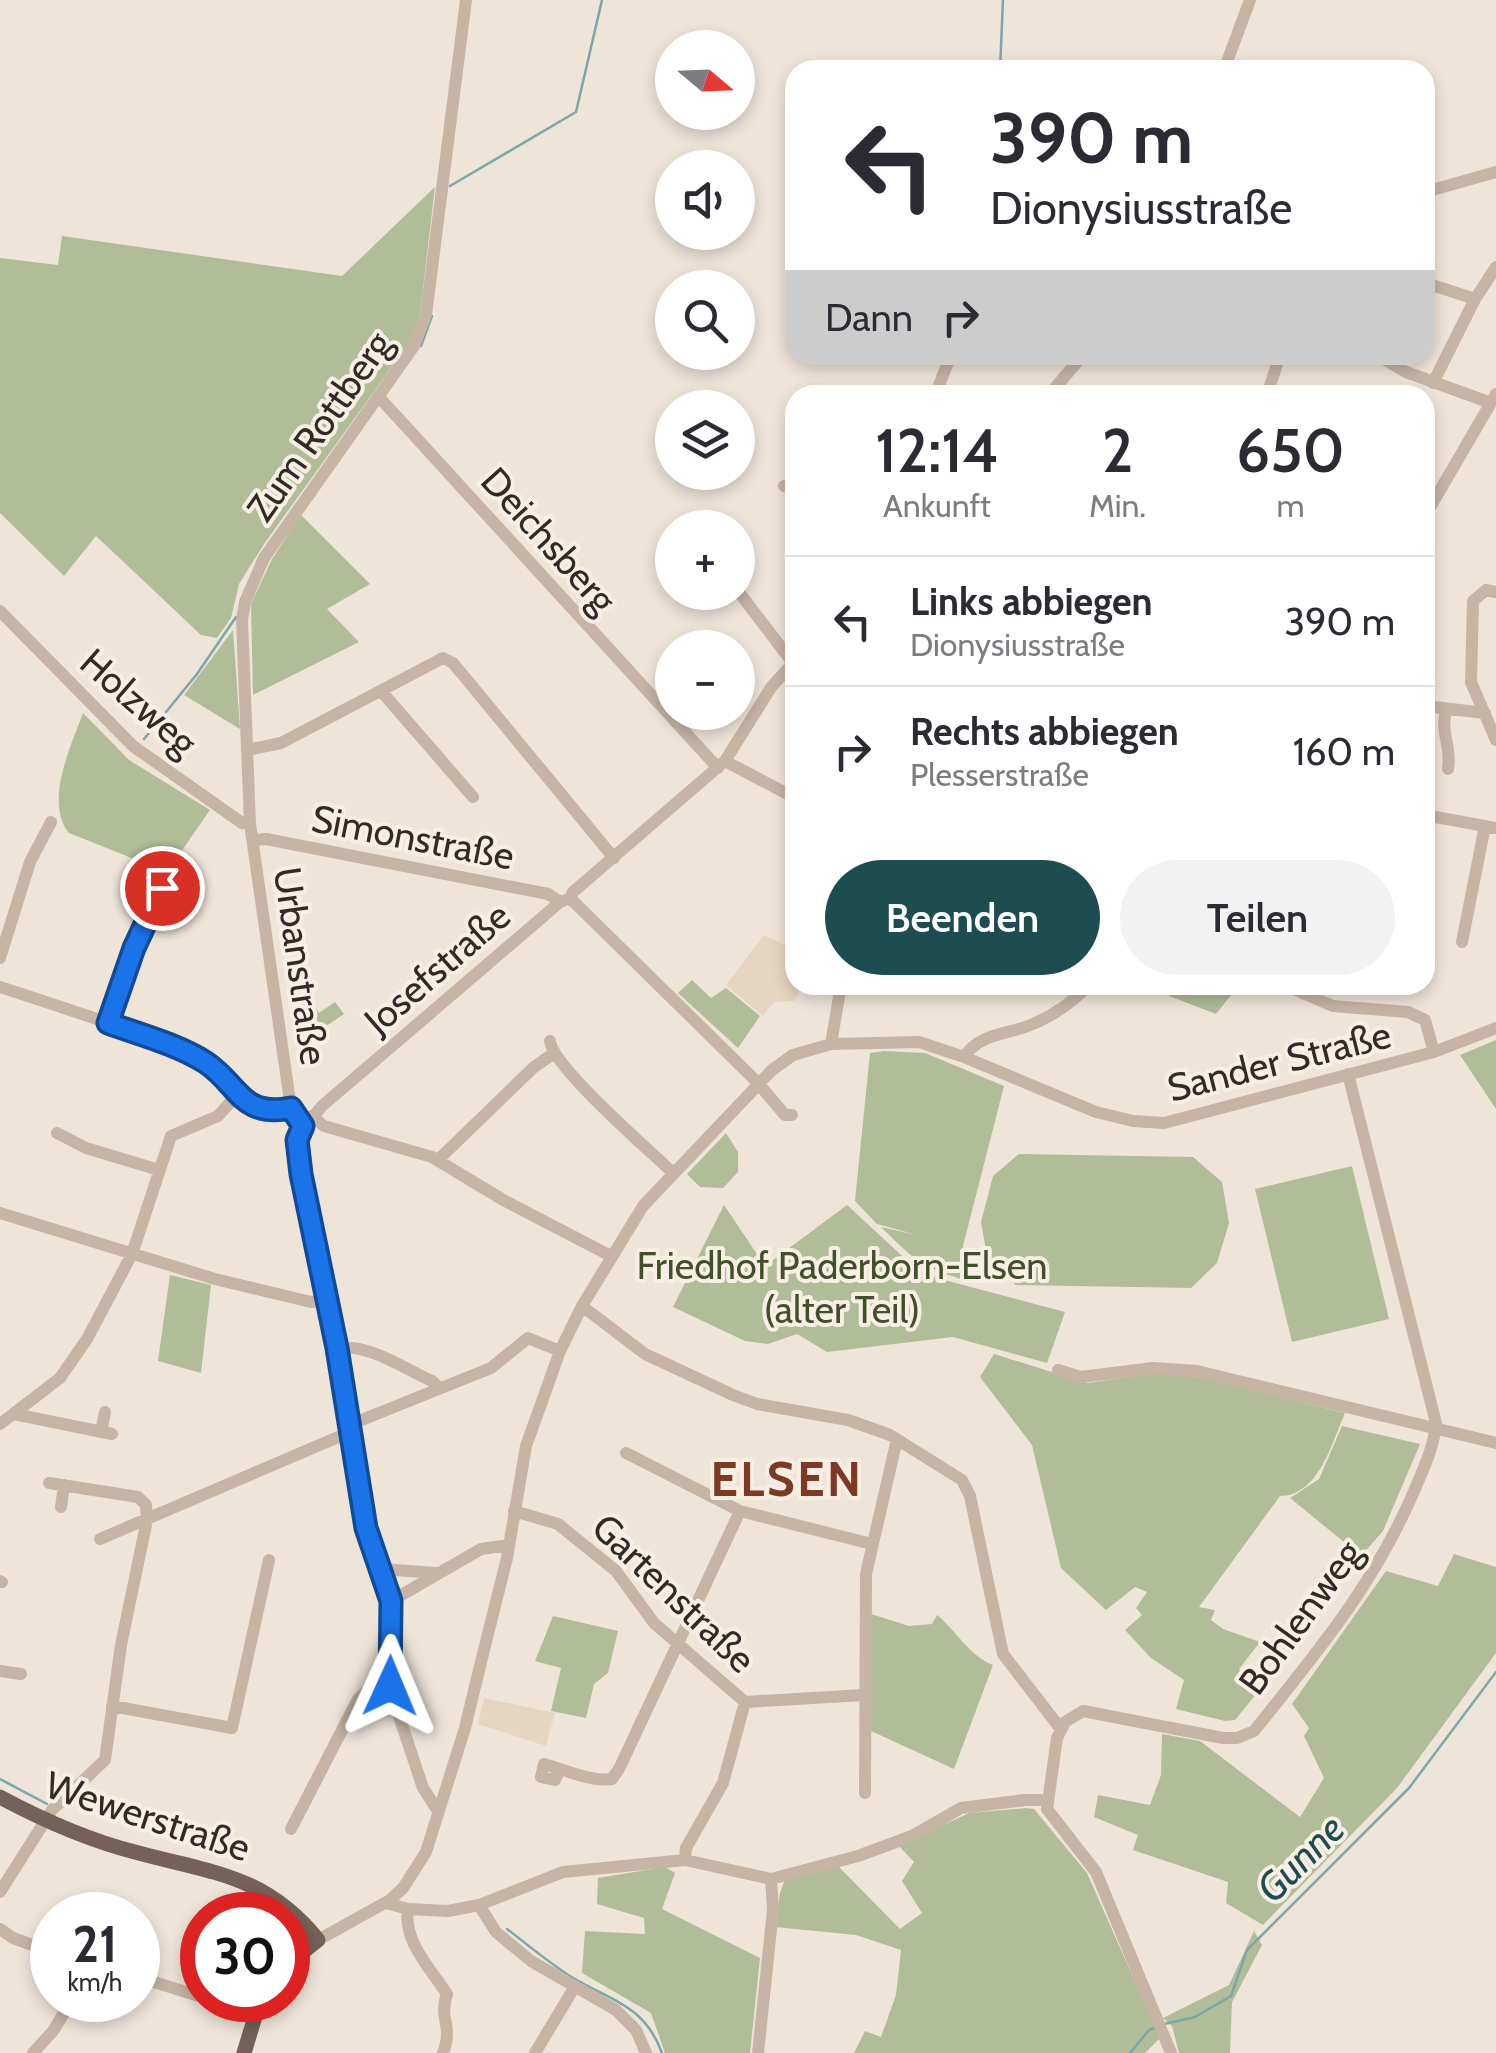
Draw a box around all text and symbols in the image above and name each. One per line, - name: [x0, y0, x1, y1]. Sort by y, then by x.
- north arrow: [655, 30, 755, 130]
- map controls: [655, 30, 755, 730]
- text: 390 m: [990, 95, 1193, 181]
- icon: left: [825, 100, 955, 230]
- button: sound: [655, 150, 755, 250]
- text: Dionysiusstraße: [990, 181, 1292, 235]
- button: search: [655, 270, 755, 370]
- icon: right: [933, 290, 988, 345]
- text: Dann: [825, 294, 913, 341]
- street label: Zum Rottberg: [236, 321, 402, 530]
- button: layers: [655, 390, 755, 490]
- text: 12:14: [875, 414, 999, 487]
- text: 2: [1102, 414, 1133, 487]
- text: 650: [1236, 414, 1345, 487]
- street label: Deichsberg: [471, 457, 627, 623]
- text: Ankunft: [883, 486, 991, 525]
- text: Min.: [1089, 486, 1146, 525]
- text: m: [1276, 486, 1305, 525]
- button: +: [655, 510, 755, 610]
- text: Links abbiegen: [910, 578, 1153, 625]
- icon: left: [825, 594, 880, 649]
- text: 390 m: [1284, 598, 1395, 645]
- text: Dionysiusstraße: [910, 625, 1125, 664]
- button: −: [655, 630, 755, 730]
- street label: Holzweg: [71, 638, 208, 766]
- text: Rechts abbiegen: [910, 708, 1179, 755]
- icon: right: [825, 724, 880, 779]
- text: 160 m: [1293, 728, 1395, 775]
- text: Plesserstraße: [910, 755, 1089, 794]
- street label: Simonstraße: [308, 794, 518, 880]
- pin: [120, 846, 205, 931]
- button: Beenden: [825, 860, 1100, 975]
- button: Teilen: [1120, 860, 1395, 975]
- icon: arrive: [135, 861, 190, 916]
- street label: Urbanstraße: [264, 864, 338, 1068]
- street label: Josefstraße: [354, 892, 519, 1045]
- street label: Sander Straße: [1163, 1011, 1395, 1111]
- park label: Friedhof Paderborn-Elsen (alter Teil): [636, 1242, 1048, 1333]
- district label: ELSEN: [711, 1450, 863, 1508]
- street label: Gartenstraße: [583, 1504, 765, 1682]
- street label: Bohlenweg: [1228, 1530, 1372, 1703]
- position arrow: [338, 1634, 442, 1738]
- street label: Wewerstraße: [40, 1761, 256, 1871]
- water label: Gunne: [1246, 1804, 1354, 1912]
- speed limit sign: 30: [180, 1892, 310, 2022]
- text: 21: [73, 1914, 117, 1975]
- text: km/h: [68, 1967, 122, 1997]

